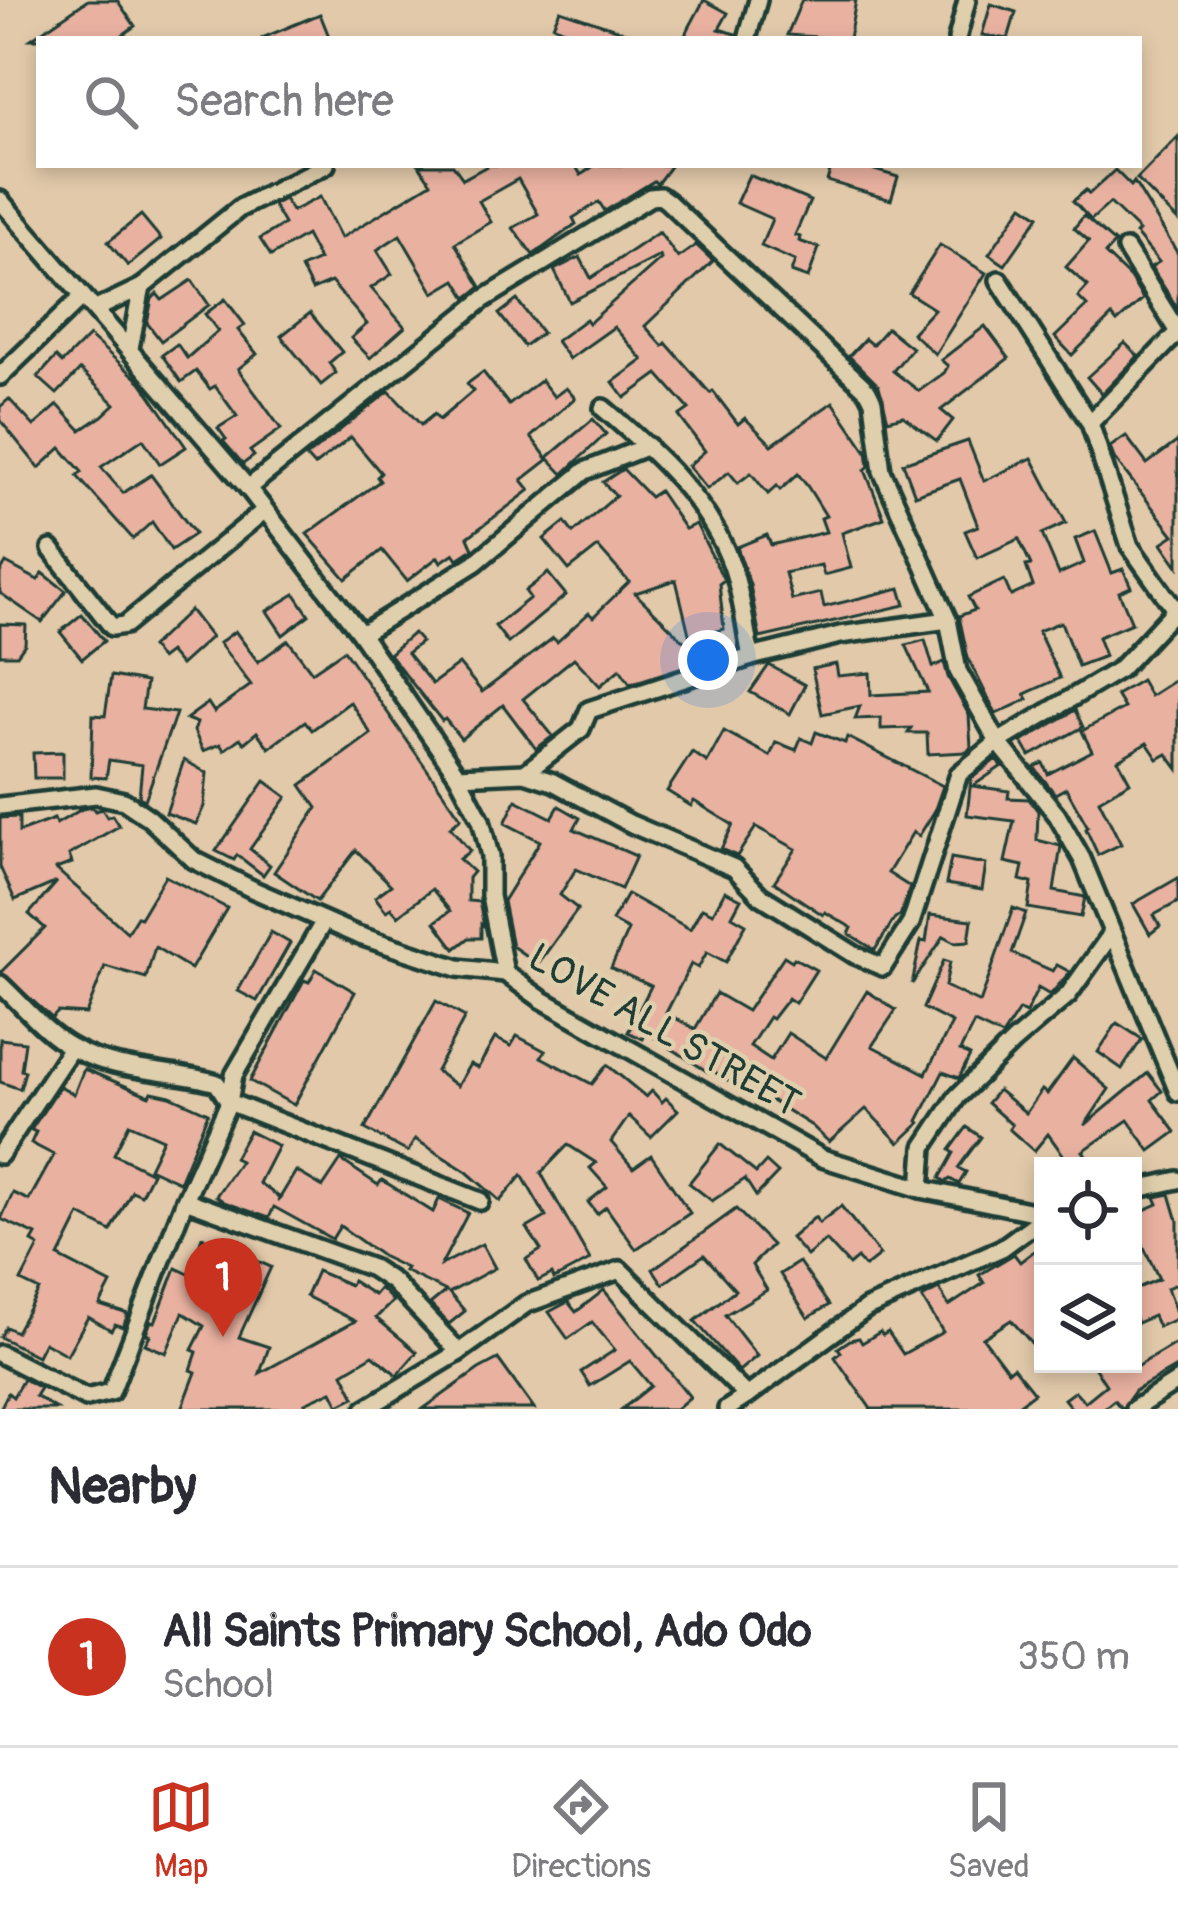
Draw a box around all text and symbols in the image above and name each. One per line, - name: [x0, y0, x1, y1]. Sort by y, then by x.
- search box: [36, 36, 1142, 168]
- icon: search: [78, 69, 144, 135]
- text: Search here: [174, 74, 394, 130]
- your location: [678, 630, 738, 690]
- street label: LOVE ALL STREET: [520, 933, 809, 1128]
- map controls: [1034, 1157, 1142, 1373]
- button: locate: [1034, 1157, 1142, 1265]
- pin: 1: [184, 1238, 262, 1337]
- button: layers: [1034, 1265, 1142, 1373]
- text: Nearby: [48, 1455, 196, 1519]
- text: All Saints Primary School, Ado Odo: [162, 1604, 812, 1660]
- text: 1: [79, 1632, 95, 1681]
- text: 350 m: [1017, 1632, 1130, 1681]
- text: School: [162, 1660, 274, 1709]
- tab: Map: [148, 1774, 214, 1887]
- tab: Directions: [511, 1774, 651, 1887]
- tab: Saved: [948, 1774, 1030, 1887]

